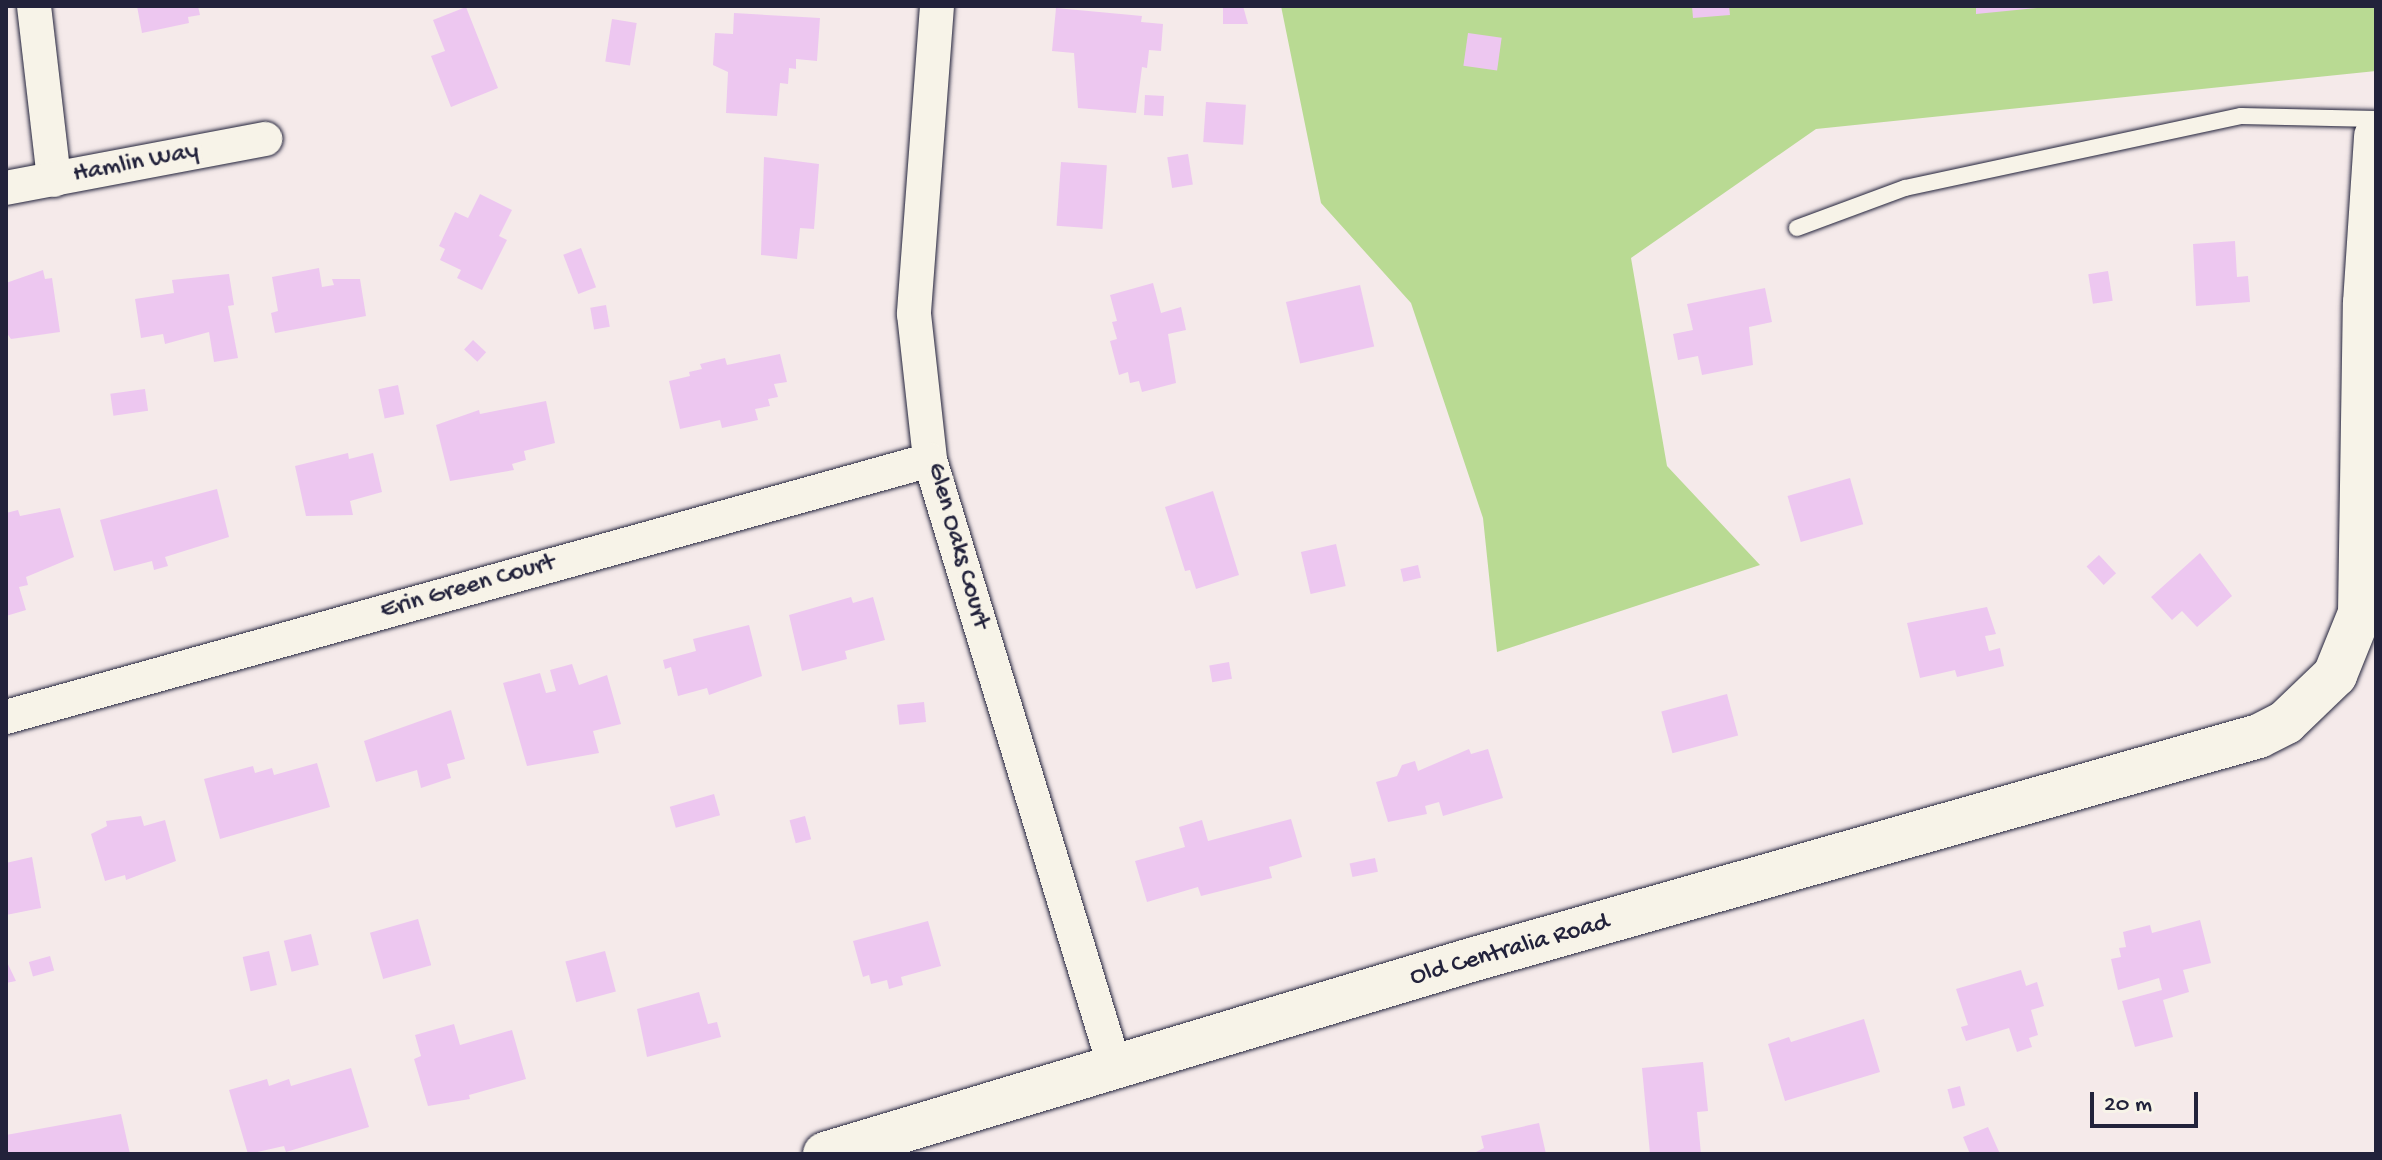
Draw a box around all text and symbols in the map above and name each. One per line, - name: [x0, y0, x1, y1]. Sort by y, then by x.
- street label: Hamlin Way: [71, 137, 201, 191]
- street label: Glen Oaks Court: [918, 459, 996, 633]
- street label: Erin Green Court: [377, 548, 559, 628]
- street label: Old Centralia Road: [1407, 908, 1613, 994]
- scale bar: [2094, 1076, 2202, 1126]
- text: 20 m: [2104, 1091, 2152, 1120]

